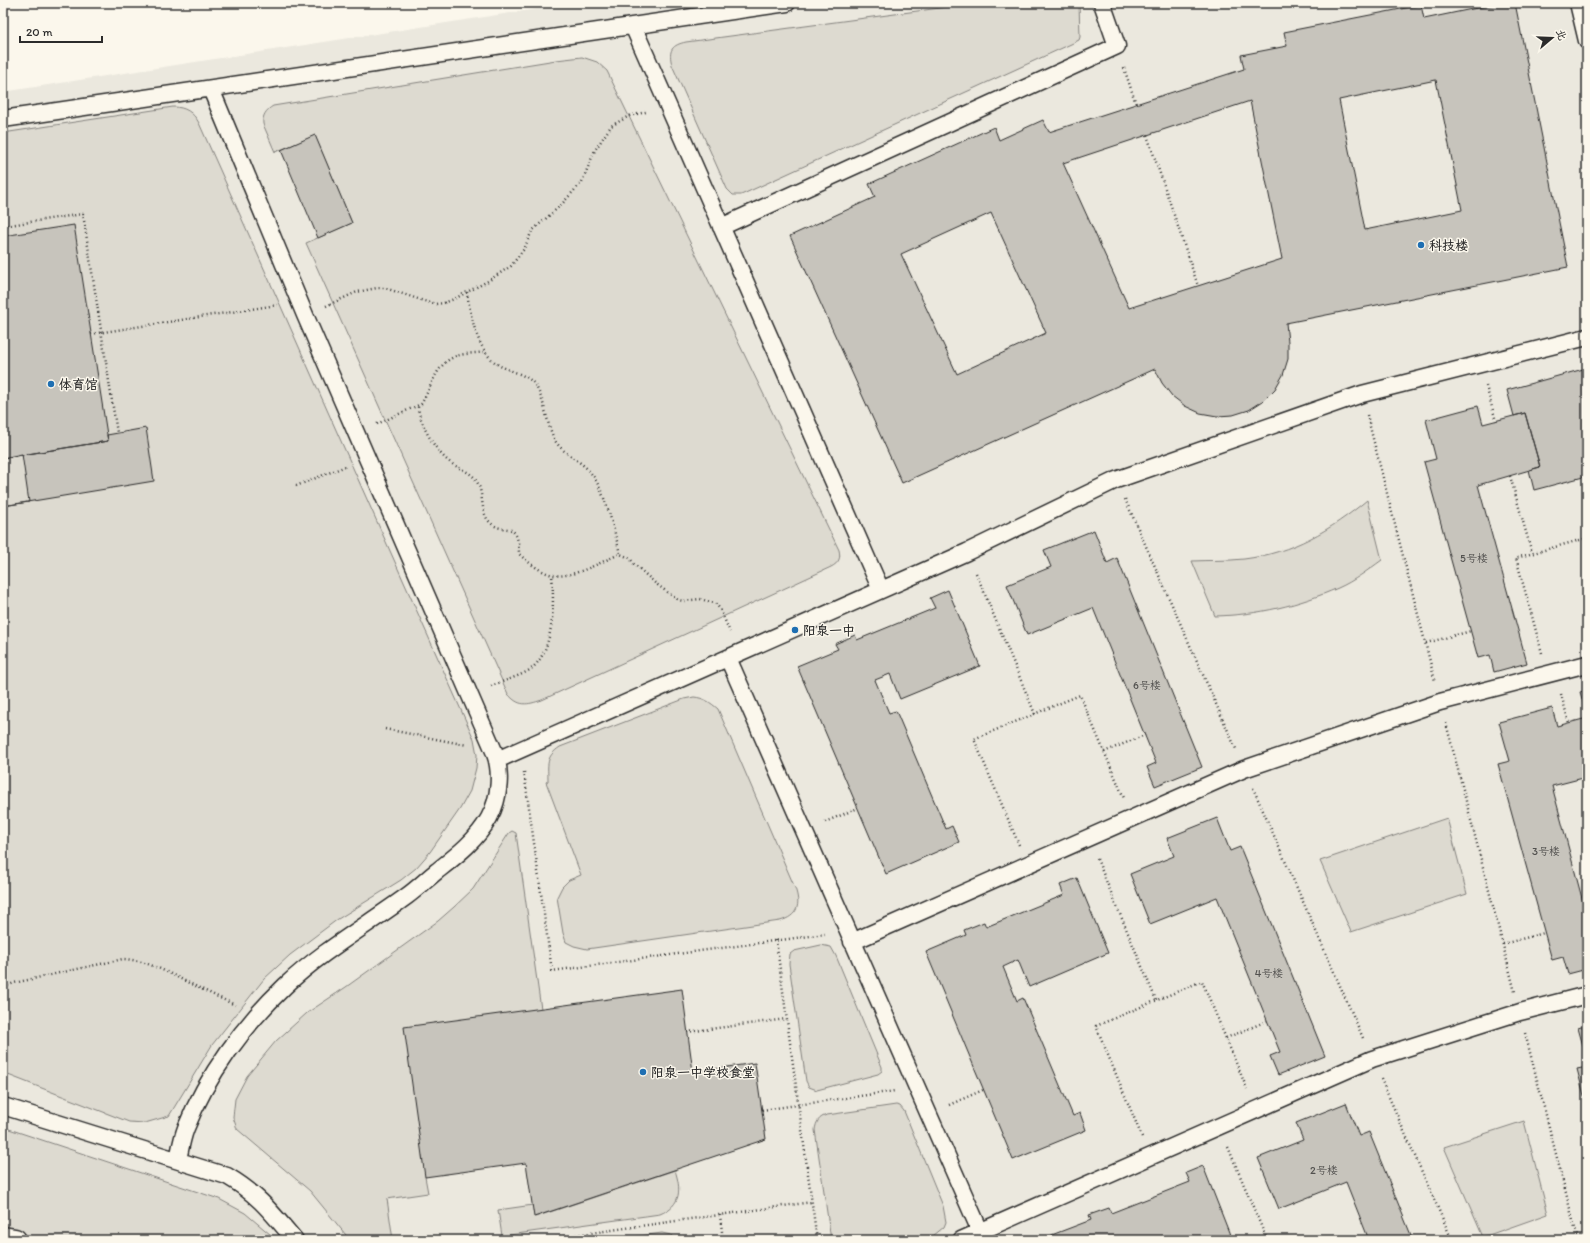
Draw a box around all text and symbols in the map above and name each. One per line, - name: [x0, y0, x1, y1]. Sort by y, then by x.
- scale bar: [20, 18, 102, 44]
- north arrow: [1532, 18, 1572, 58]
- text: 20 m: [26, 25, 53, 39]
- text: 北: [1553, 28, 1569, 42]
- place label: 科技楼: [1429, 238, 1468, 253]
- marker: 科技楼: [1416, 240, 1426, 250]
- place label: 体育馆: [59, 377, 98, 392]
- marker: 体育馆: [46, 379, 56, 389]
- house number: 5号楼: [1460, 552, 1488, 565]
- place label: 阳泉一中: [803, 623, 855, 638]
- marker: 阳泉一中: [790, 625, 800, 635]
- house number: 6号楼: [1133, 679, 1161, 692]
- house number: 3号楼: [1532, 845, 1560, 858]
- house number: 4号楼: [1255, 967, 1283, 980]
- place label: 阳泉一中学校食堂: [651, 1065, 755, 1080]
- marker: 阳泉一中学校食堂: [638, 1067, 648, 1077]
- house number: 2号楼: [1310, 1164, 1338, 1177]

